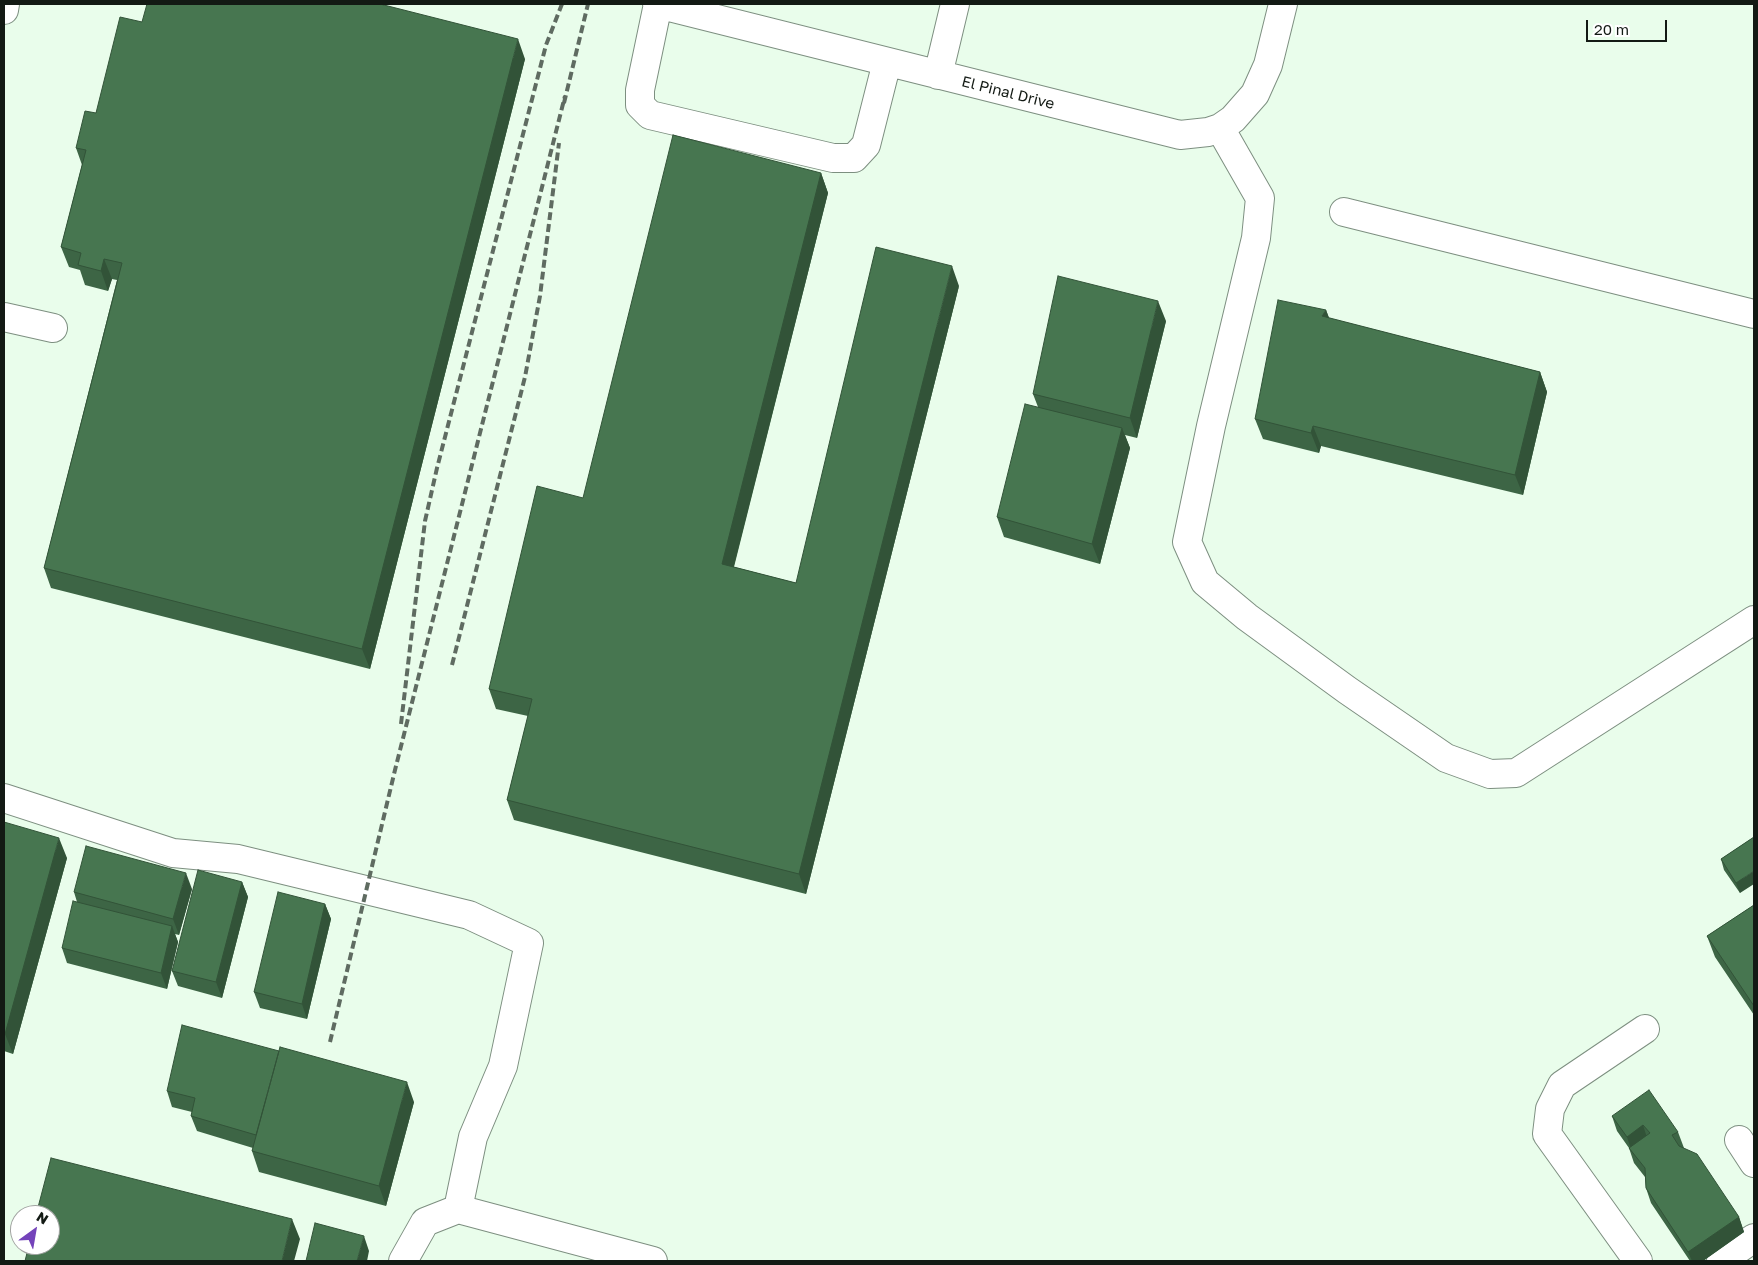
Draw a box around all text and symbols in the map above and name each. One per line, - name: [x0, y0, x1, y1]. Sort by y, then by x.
- scale bar: [1588, 10, 1669, 42]
- text: 20 m: [1594, 20, 1629, 38]
- street label: El Pinal Drive: [960, 73, 1056, 113]
- north arrow: [10, 1205, 60, 1255]
- text: N: [34, 1208, 52, 1228]

